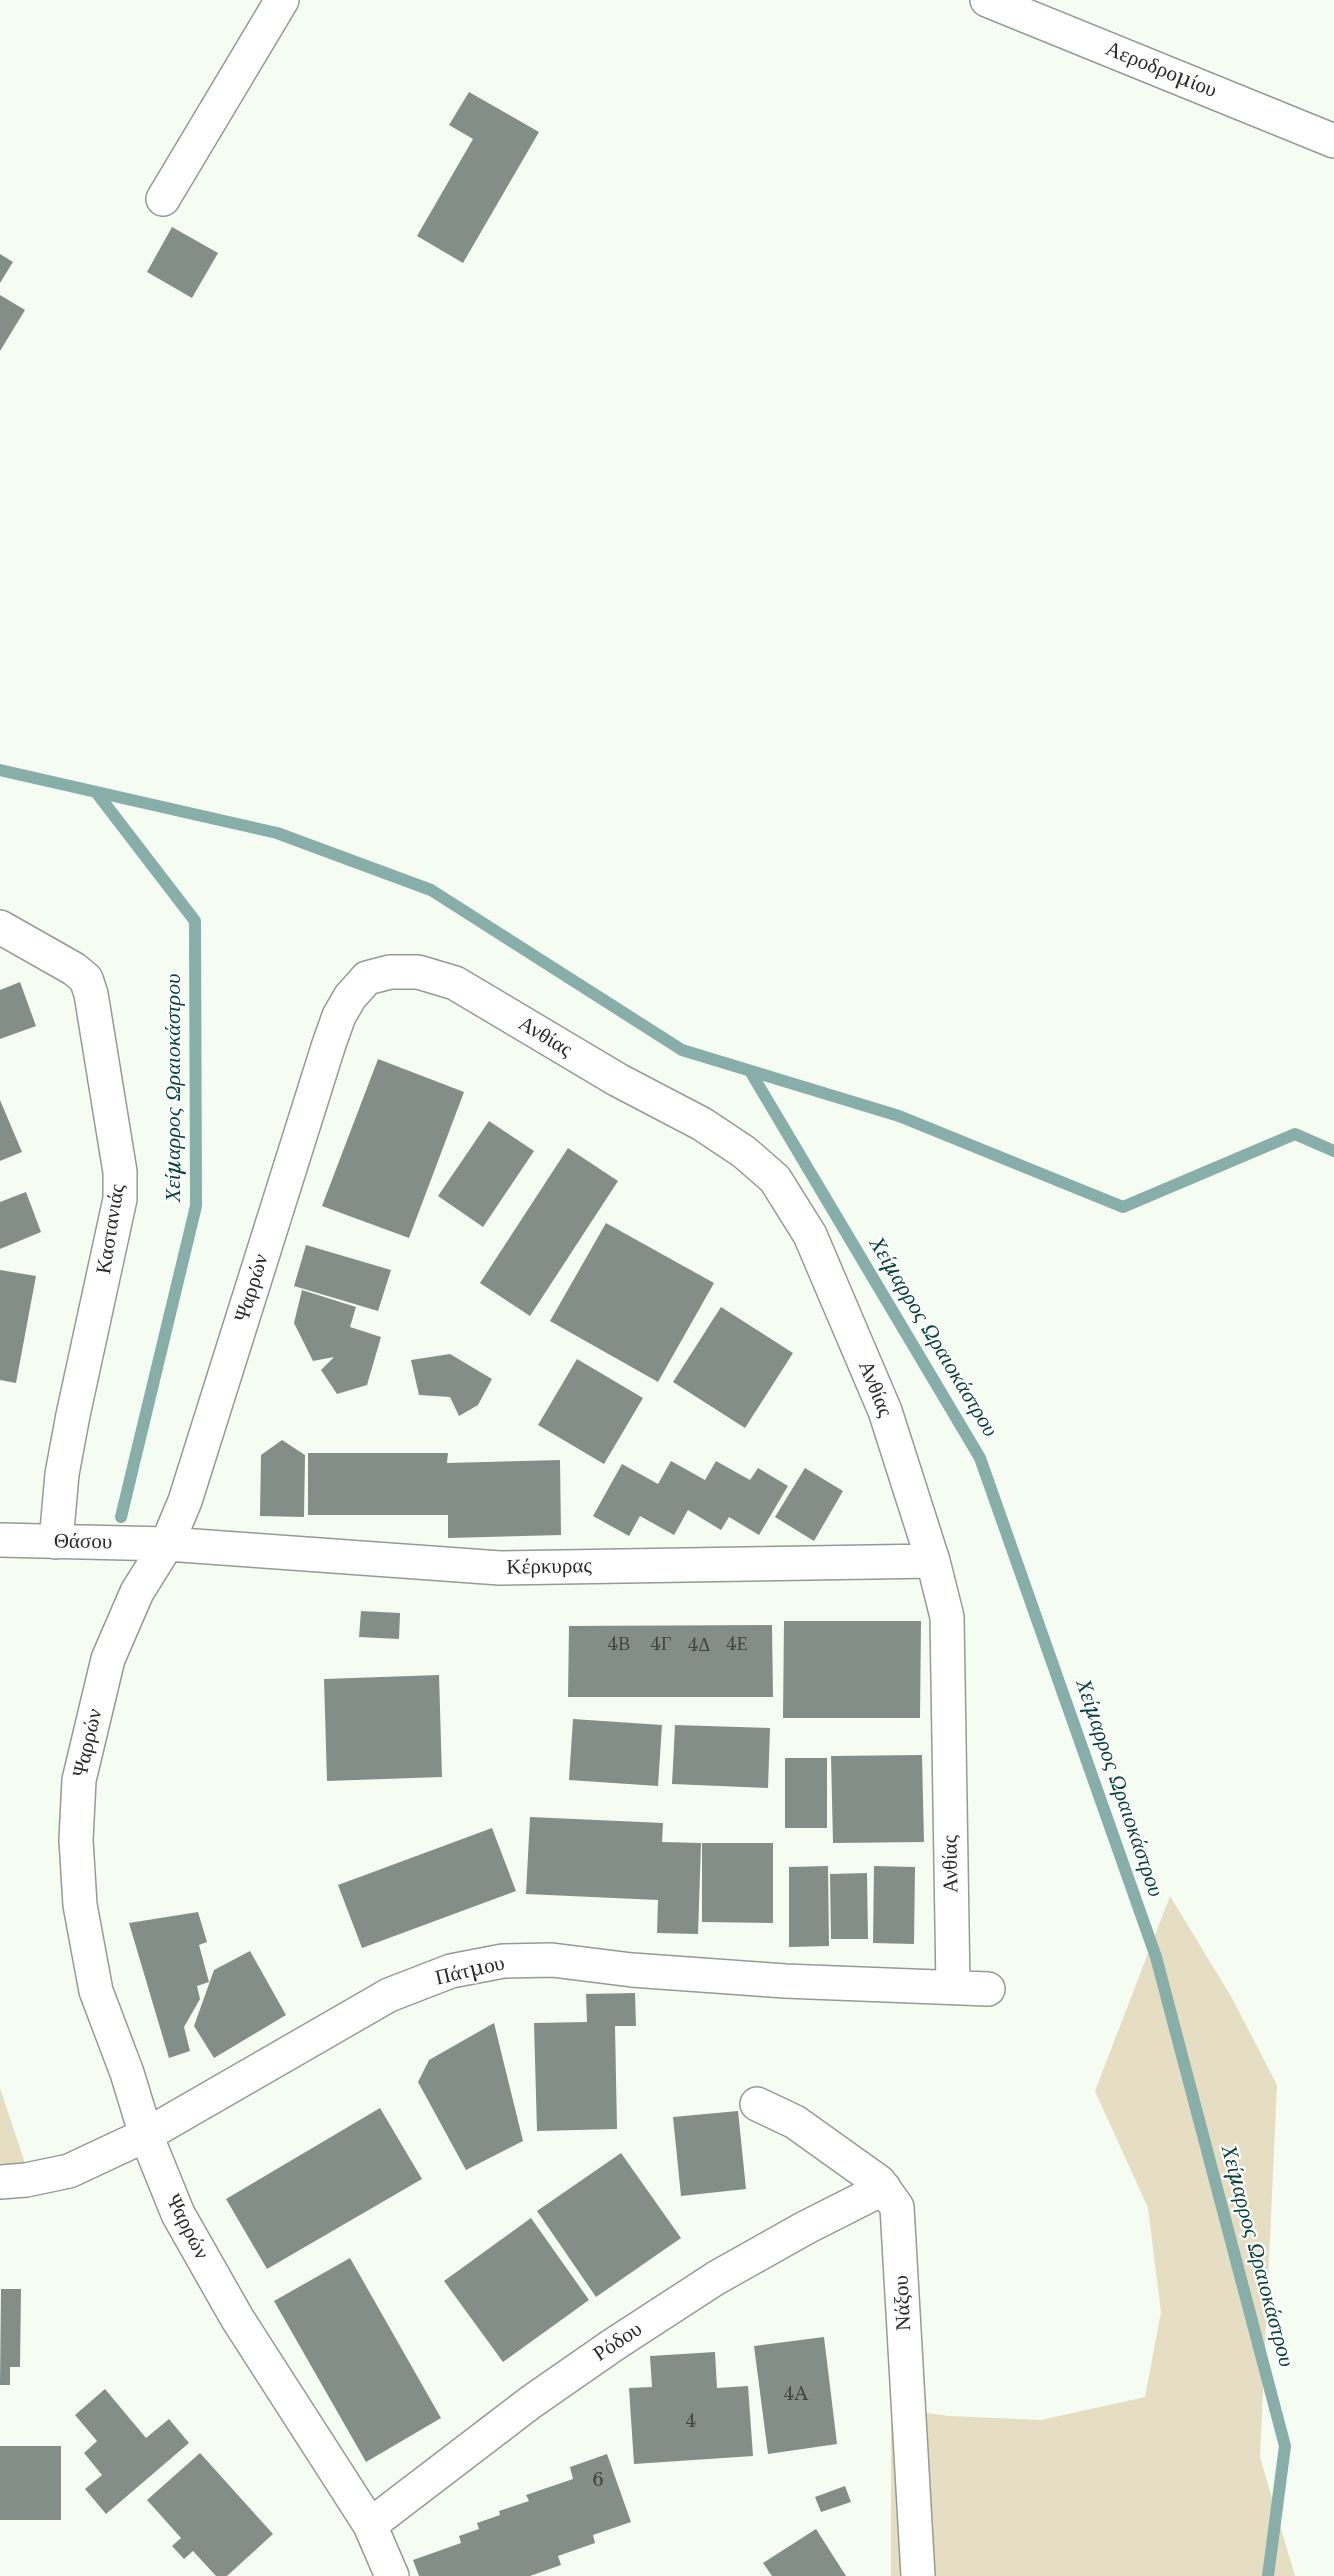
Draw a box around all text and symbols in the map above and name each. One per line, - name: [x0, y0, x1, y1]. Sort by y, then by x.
- street label: Αεροδρομίου: [1102, 36, 1220, 104]
- water label: Χείμαρρος Ωραιοκάστρου: [161, 974, 187, 1202]
- street label: Ανθίας: [514, 1011, 576, 1063]
- street label: Καστανιάς: [91, 1182, 131, 1276]
- water label: Χείμαρρος Ωραιοκάστρου: [863, 1232, 1003, 1442]
- street label: Ψαρρών: [230, 1251, 274, 1325]
- street label: Ανθίας: [852, 1357, 898, 1421]
- street label: Θάσου: [54, 1529, 112, 1555]
- street label: Κέρκυρας: [506, 1554, 592, 1580]
- house number: 4Β: [608, 1634, 630, 1656]
- house number: 4Γ: [651, 1634, 671, 1656]
- house number: 4Ε: [726, 1634, 748, 1656]
- house number: 4Δ: [688, 1635, 710, 1657]
- water label: Χείμαρρος Ωραιοκάστρου: [1069, 1676, 1169, 1900]
- street label: Ψαρρών: [68, 1706, 108, 1780]
- street label: Ανθίας: [938, 1835, 964, 1893]
- street label: Πάτμου: [433, 1951, 507, 1991]
- water label: Χείμαρρος Ωραιοκάστρου: [1215, 2142, 1299, 2370]
- street label: Ψαρρών: [160, 2190, 214, 2264]
- street label: Νάξου: [889, 2275, 917, 2331]
- street label: Ρόδου: [589, 2317, 647, 2367]
- house number: 4A: [784, 2384, 808, 2406]
- house number: 4: [686, 2411, 696, 2433]
- house number: 6: [592, 2470, 604, 2492]

